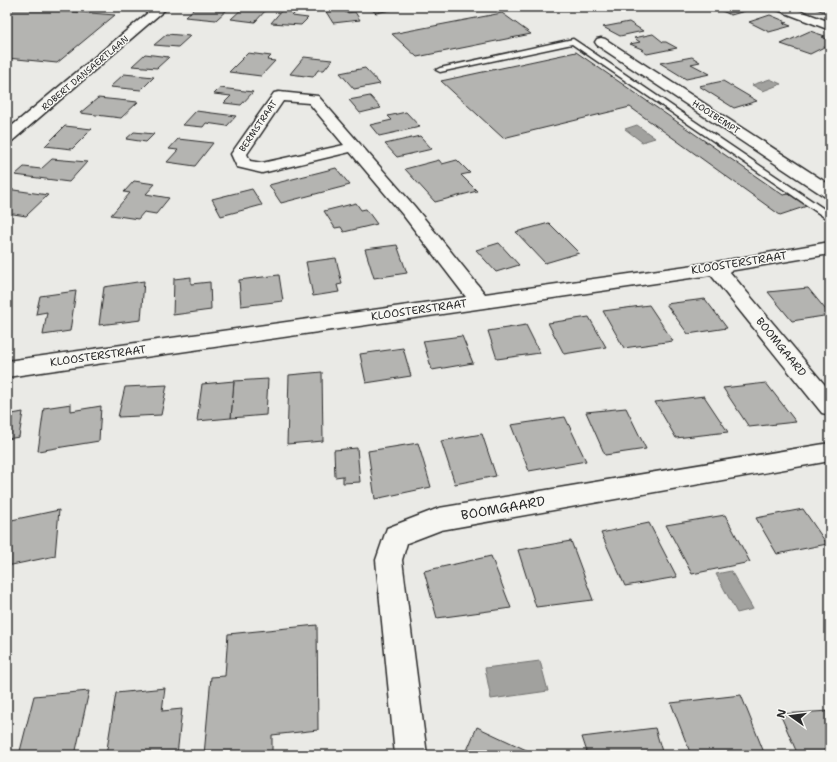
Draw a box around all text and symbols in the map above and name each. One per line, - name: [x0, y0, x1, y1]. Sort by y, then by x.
- street label: ROBERT DANSAERTLAAN: [39, 33, 131, 113]
- street label: BERMSTRAAT: [236, 97, 280, 154]
- street label: HOOIBEMPT: [690, 97, 742, 137]
- street label: KLOOSTERSTRAAT: [690, 248, 788, 278]
- street label: KLOOSTERSTRAAT: [370, 296, 468, 324]
- street label: BOOMGAARD: [752, 314, 810, 380]
- street label: KLOOSTERSTRAAT: [49, 342, 147, 370]
- street label: BOOMGAARD: [460, 492, 546, 524]
- north arrow: [771, 696, 811, 736]
- text: N: [773, 707, 790, 720]

